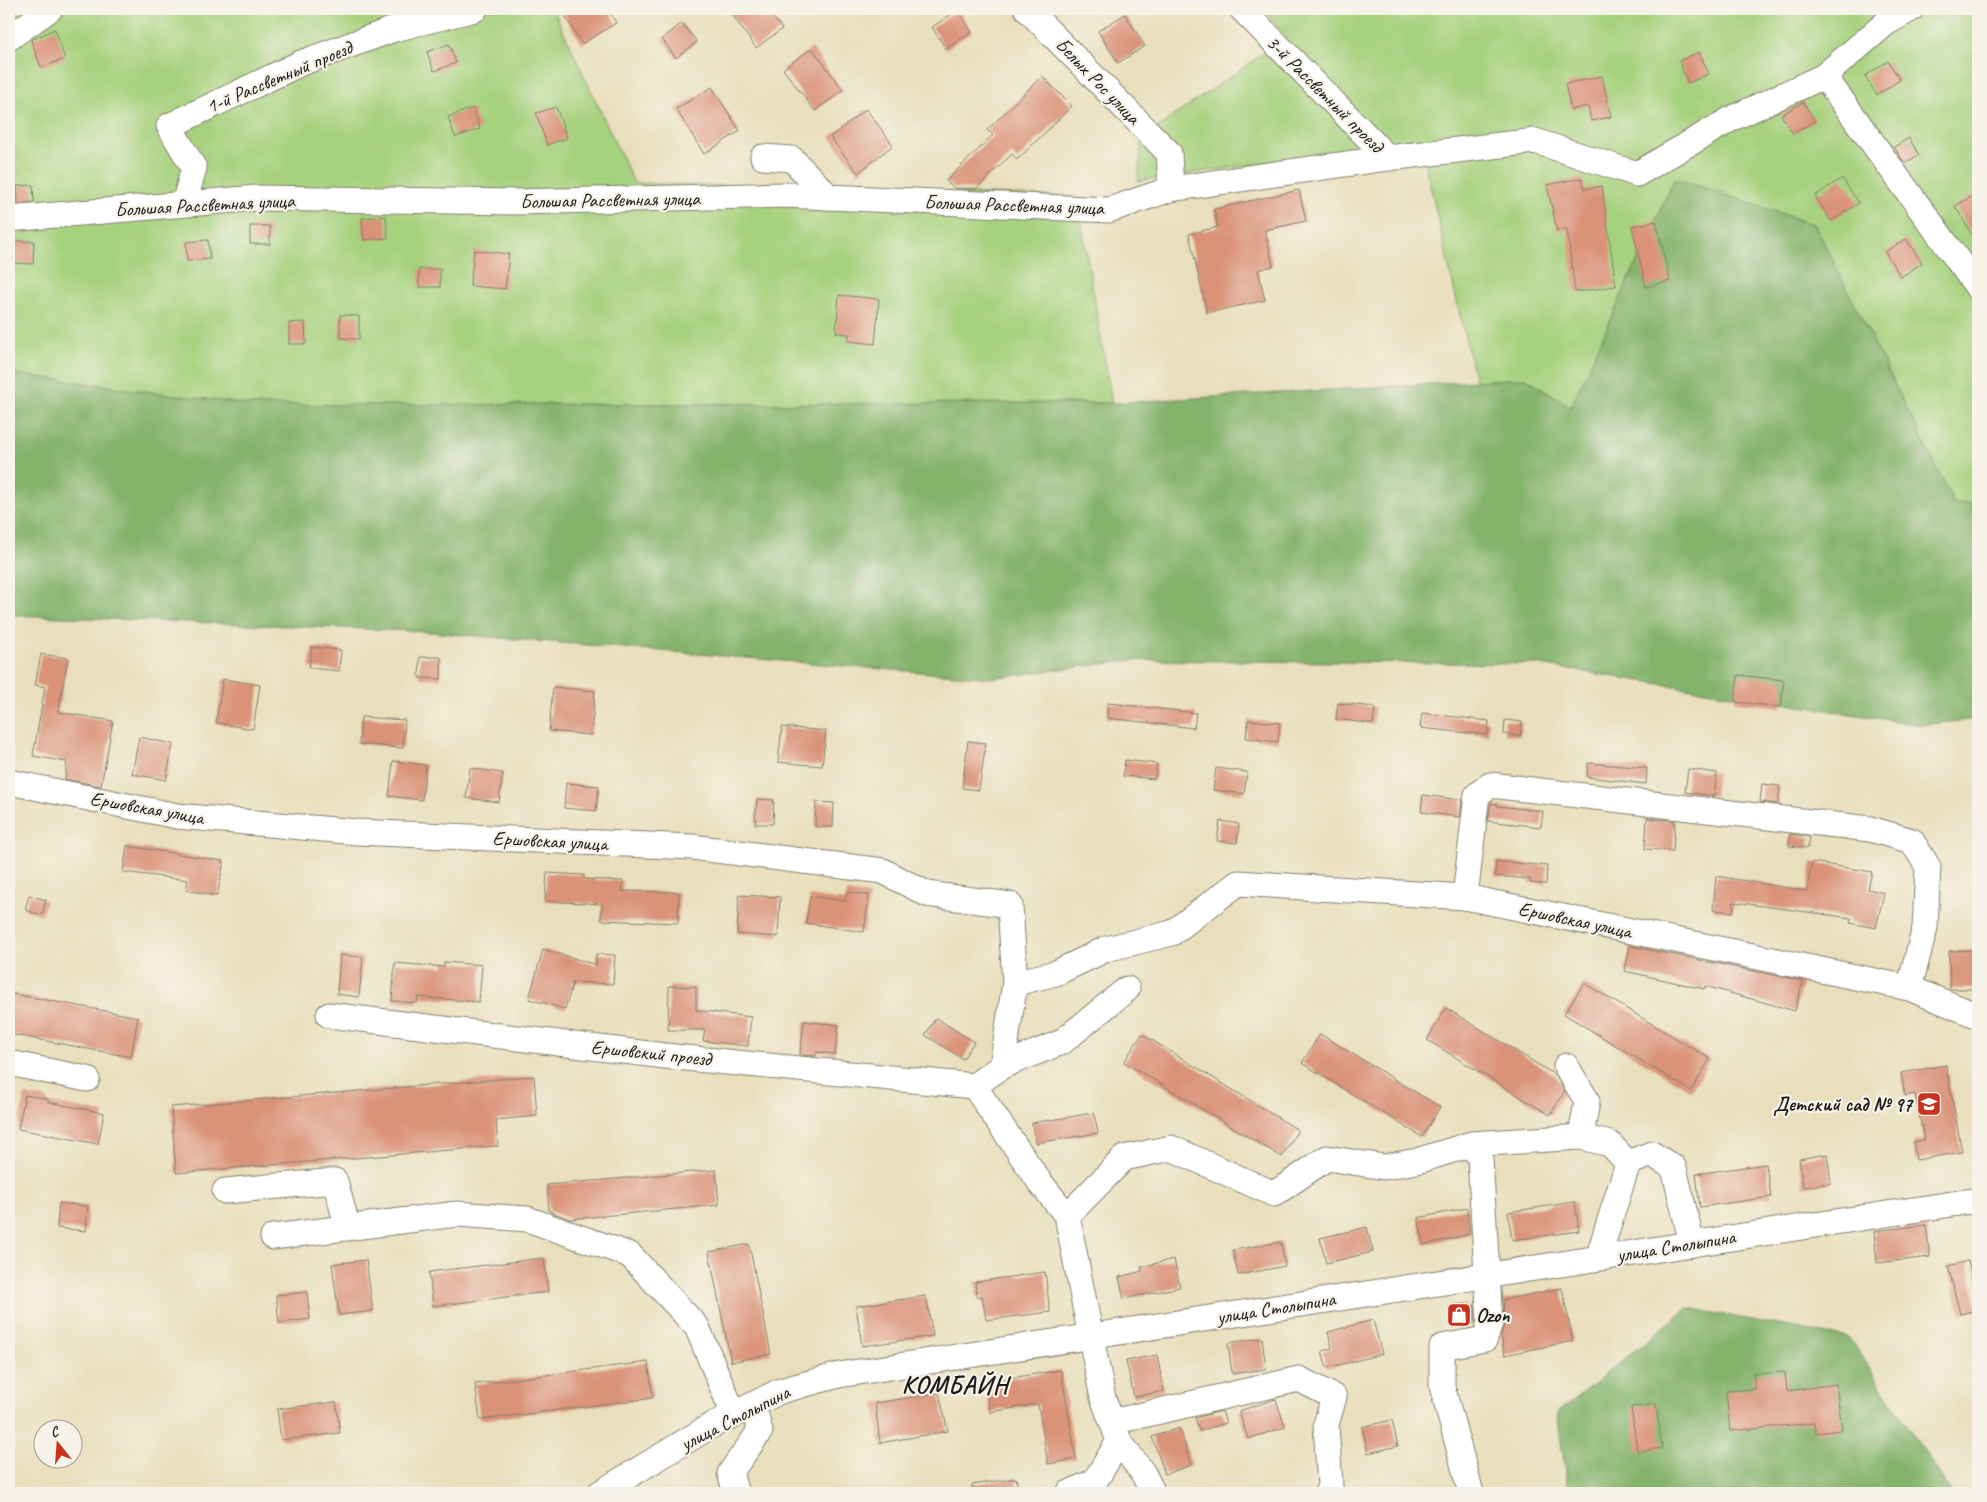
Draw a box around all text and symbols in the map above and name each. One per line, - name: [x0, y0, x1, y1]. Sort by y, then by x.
- street label: 3-й Рассветный проезд: [1261, 30, 1390, 159]
- street label: Белых Рос улица: [1050, 32, 1147, 131]
- street label: 1-й Рассветный проезд: [202, 34, 358, 119]
- street label: Большая Рассветная улица: [520, 186, 701, 214]
- street label: Большая Рассветная улица: [115, 188, 297, 222]
- street label: Большая Рассветная улица: [924, 189, 1105, 221]
- street label: Ершовская улица: [88, 786, 208, 831]
- street label: Ершовская улица: [492, 826, 610, 857]
- street label: Ершовская улица: [1516, 896, 1636, 945]
- street label: Ершовский проезд: [590, 1034, 714, 1072]
- school or university icon: Детский сад № 97: [1916, 1091, 1942, 1117]
- place label: Детский сад № 97: [1773, 1092, 1914, 1117]
- street label: улица Столыпина: [1614, 1224, 1739, 1268]
- street label: улица Столыпина: [1214, 1286, 1339, 1330]
- shop icon: Ozon: [1446, 1302, 1472, 1328]
- place label: Ozon: [1476, 1303, 1510, 1328]
- district label: КОМБАЙН: [902, 1369, 1012, 1401]
- street label: улица Столыпина: [675, 1379, 796, 1457]
- north arrow: [32, 1420, 82, 1470]
- text: С: [49, 1422, 62, 1441]

